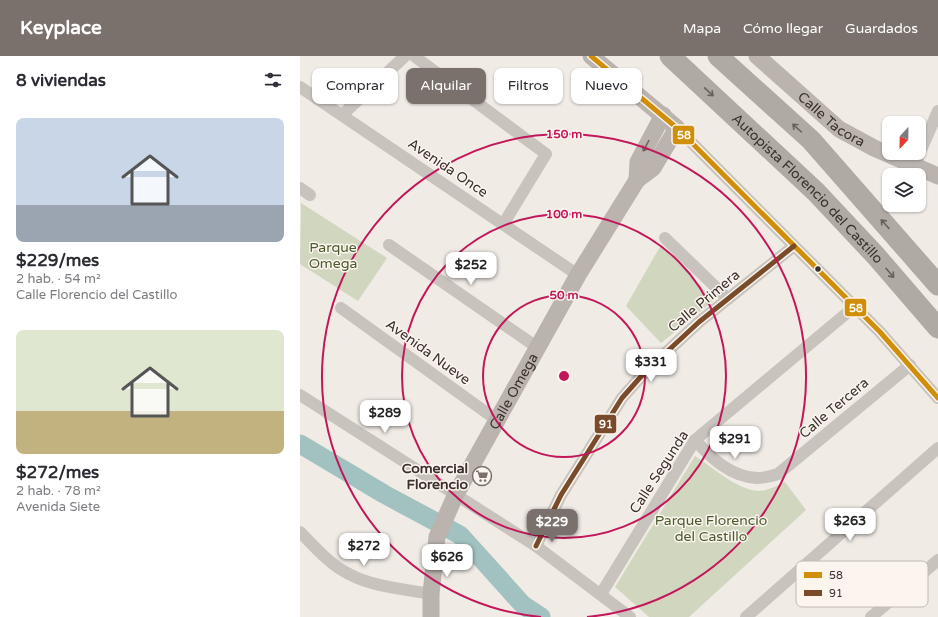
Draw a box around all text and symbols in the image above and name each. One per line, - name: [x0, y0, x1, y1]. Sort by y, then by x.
- text: Keyplace: [20, 17, 102, 39]
- text: Mapa: [683, 20, 721, 37]
- text: Cómo llegar: [743, 20, 823, 37]
- text: Guardados: [845, 20, 918, 37]
- chip: Comprar: [312, 68, 398, 104]
- chip: Alquilar: [406, 68, 486, 104]
- chip: Filtros: [494, 68, 563, 104]
- chip: Nuevo: [571, 68, 642, 104]
- icon: filters: [262, 69, 284, 91]
- text: 8 viviendas: [16, 70, 106, 91]
- one-way arrow: [704, 87, 714, 97]
- street label: Calle Tacora: [794, 88, 868, 150]
- street label: Autopista Florencio del Castillo: [729, 110, 887, 267]
- north arrow: [882, 116, 926, 160]
- map controls: [882, 116, 926, 212]
- one-way arrow: [792, 123, 802, 133]
- line badge: 58: [672, 125, 695, 145]
- text: 150 m: [546, 127, 582, 141]
- text: 58: [677, 129, 691, 142]
- street label: Avenida Once: [405, 135, 491, 201]
- one-way arrow: [642, 140, 649, 152]
- icon: home: [114, 144, 186, 216]
- button: layers: [882, 168, 926, 212]
- text: 100 m: [546, 207, 582, 221]
- one-way arrow: [881, 218, 890, 229]
- park label: Parque Omega: [309, 239, 357, 272]
- text: $229/mes: [16, 250, 99, 271]
- pin: $252: [447, 252, 495, 286]
- text: $252: [455, 257, 487, 273]
- unlabelled marker: [813, 264, 823, 274]
- street label: Calle Primera: [665, 266, 743, 336]
- one-way arrow: [886, 268, 895, 278]
- text: 2 hab. · 54 m²: [16, 271, 101, 287]
- text: Calle Florencio del Castillo: [16, 287, 177, 303]
- text: 50 m: [549, 288, 579, 302]
- line badge: 58: [844, 298, 867, 317]
- text: 58: [849, 302, 863, 315]
- street label: Avenida Nueve: [382, 316, 474, 388]
- pin: $331: [627, 349, 675, 383]
- street label: Calle Omega: [485, 350, 541, 432]
- text: $331: [635, 354, 667, 370]
- icon: home: [114, 356, 186, 428]
- centre of rings: [557, 369, 571, 383]
- street label: Calle Tercera: [796, 374, 872, 442]
- pin: $289: [361, 400, 409, 434]
- text: $289: [369, 405, 401, 421]
- line badge: 91: [594, 414, 617, 434]
- text: 91: [599, 418, 613, 431]
- pin: $291: [711, 426, 759, 460]
- street label: Calle Segunda: [626, 427, 692, 517]
- text: $291: [719, 431, 751, 447]
- place label: Comercial Florencio: [402, 460, 468, 493]
- text: $272/mes: [16, 462, 99, 483]
- supermarket icon: Comercial Florencio: [471, 465, 493, 487]
- text: 2 hab. · 78 m²: [16, 483, 101, 499]
- text: Avenida Siete: [16, 499, 100, 515]
- pin: $263: [826, 508, 874, 542]
- pin: $229: [528, 509, 576, 543]
- park label: Parque Florencio del Castillo: [655, 512, 767, 545]
- text: $263: [834, 513, 866, 529]
- text: $229: [536, 514, 568, 530]
- pin: $272: [340, 533, 388, 567]
- text: $272: [348, 538, 380, 554]
- pin: $626: [423, 544, 471, 578]
- text: $626: [431, 549, 463, 565]
- legend: [796, 561, 928, 607]
- text: 58: [829, 569, 843, 582]
- text: 91: [829, 587, 843, 600]

